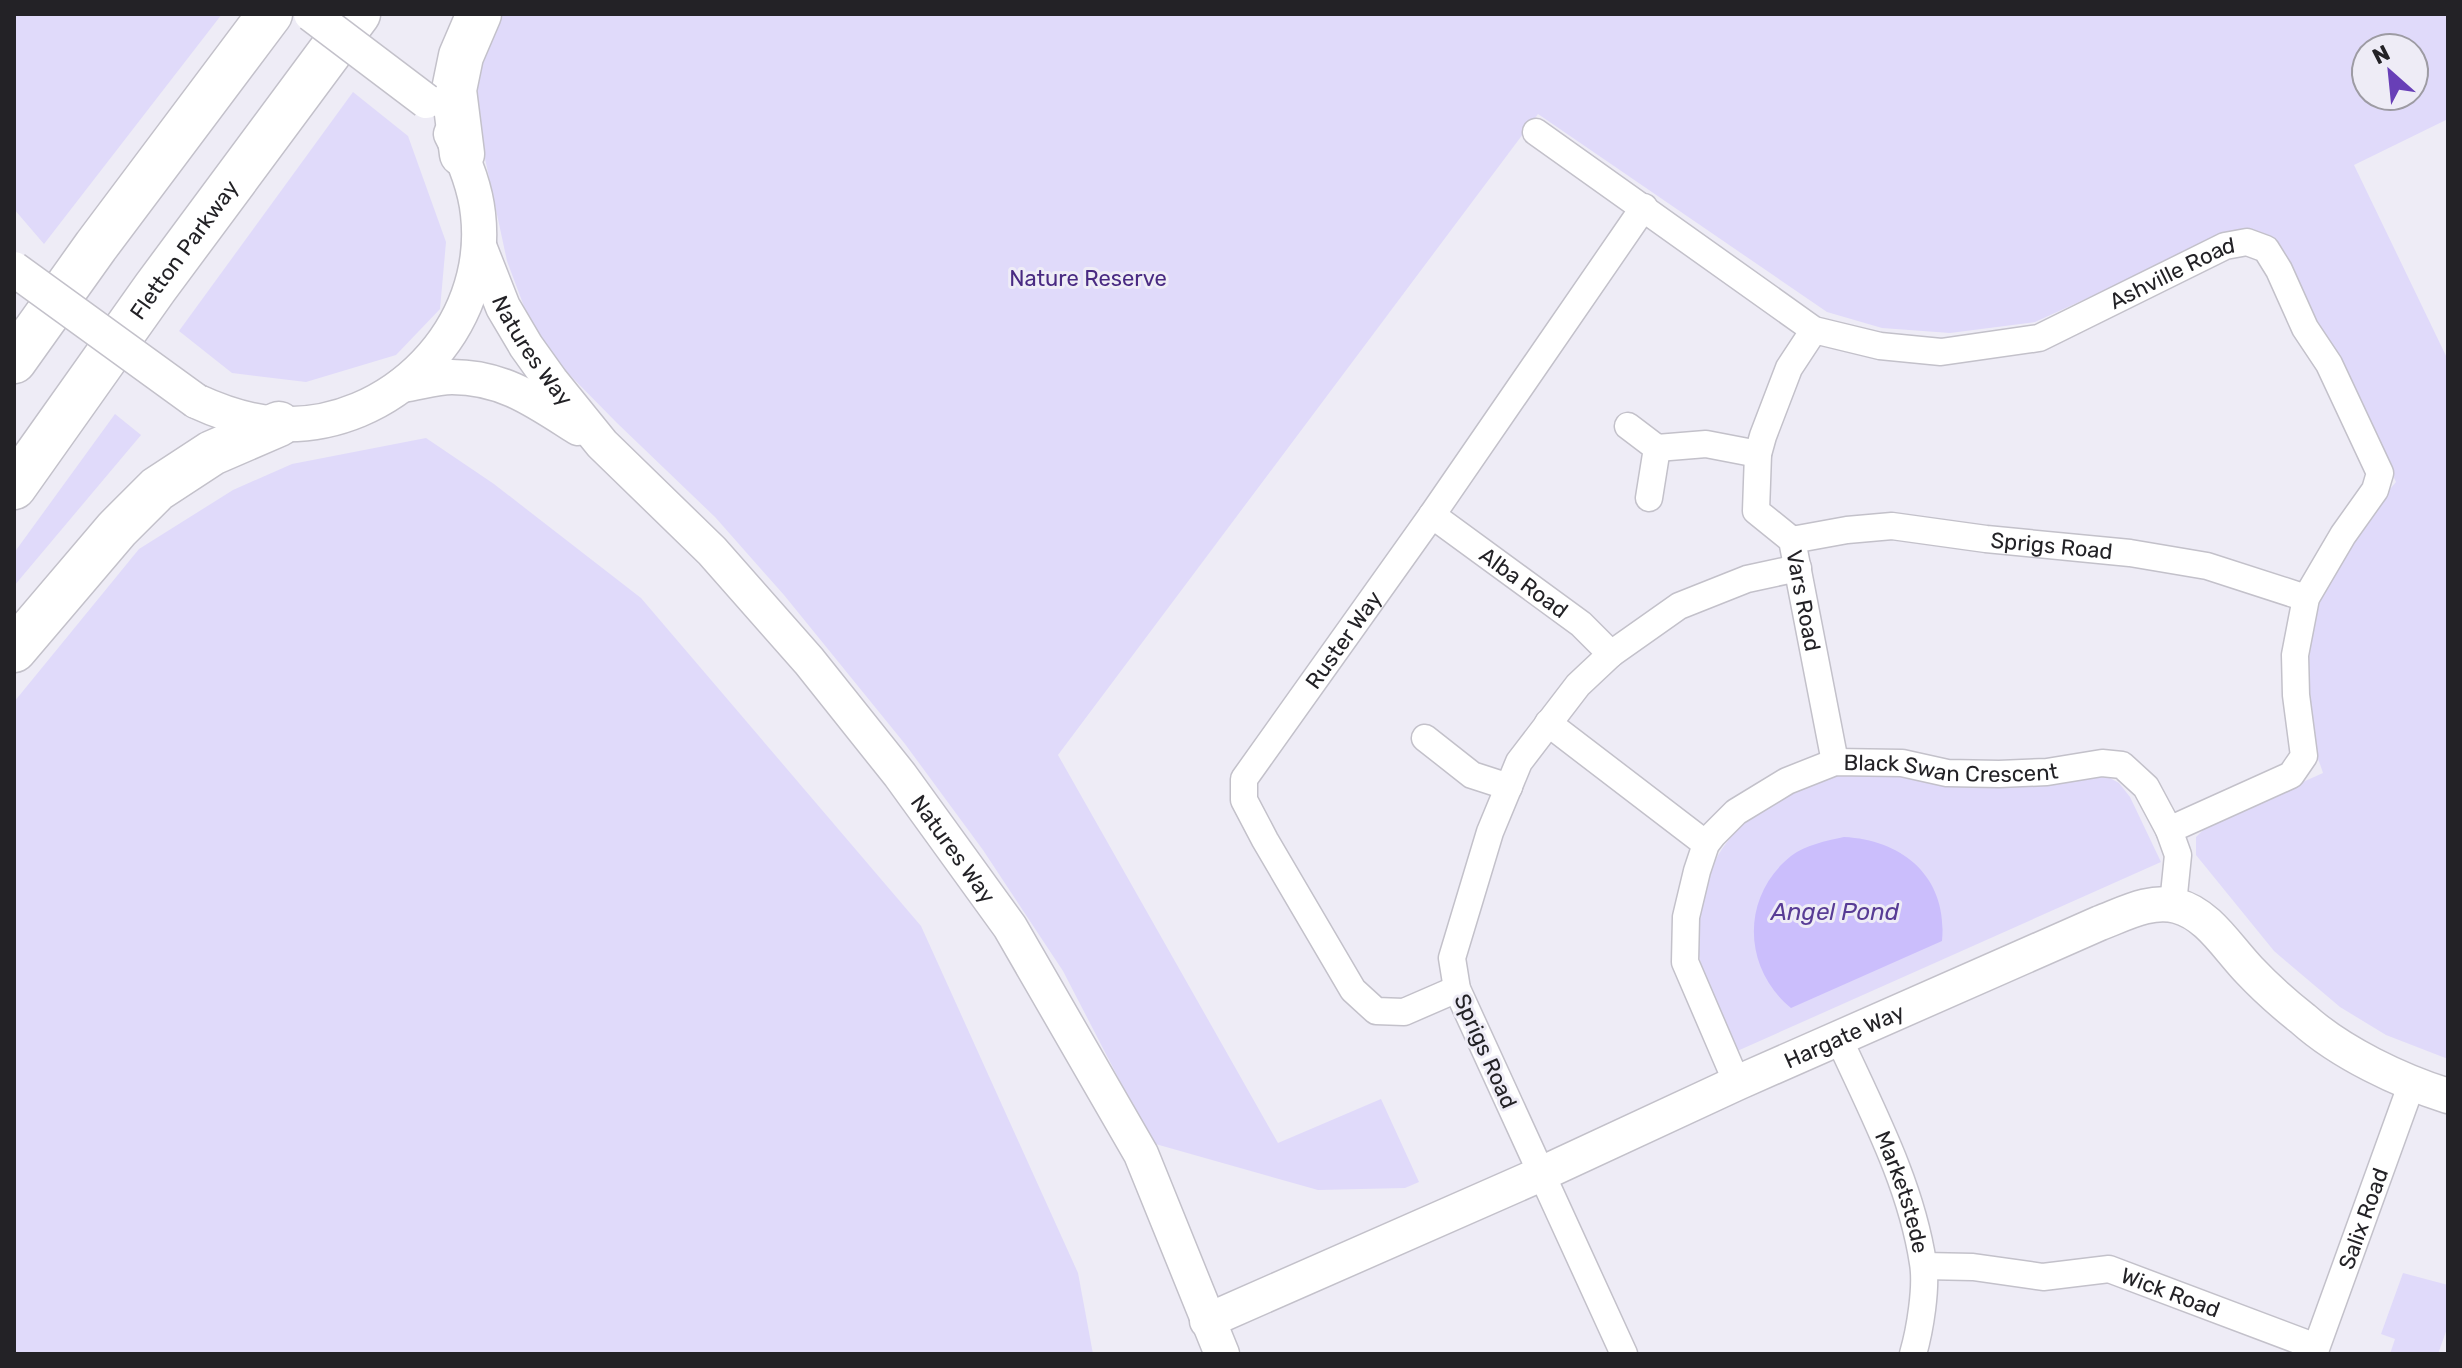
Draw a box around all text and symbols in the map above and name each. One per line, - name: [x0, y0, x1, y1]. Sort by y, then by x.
- north arrow: [2350, 32, 2430, 112]
- text: N: [2368, 39, 2394, 70]
- street label: Fletton Parkway: [124, 175, 244, 325]
- street label: Ashville Road: [2105, 231, 2237, 315]
- park label: Nature Reserve: [1009, 265, 1167, 292]
- street label: Natures Way: [486, 292, 579, 411]
- street label: Sprigs Road: [1989, 527, 2114, 565]
- street label: Alba Road: [1474, 541, 1573, 624]
- street label: Vars Road: [1780, 548, 1826, 654]
- street label: Ruster Way: [1300, 586, 1388, 694]
- street label: Black Swan Crescent: [1843, 749, 2060, 788]
- street label: Natures Way: [905, 790, 1001, 909]
- water label: Angel Pond: [1769, 898, 1900, 926]
- street label: Sprigs Road: [1448, 990, 1523, 1113]
- street label: Hargate Way: [1780, 998, 1908, 1075]
- street label: Marketstede: [1869, 1127, 1934, 1255]
- street label: Salix Road: [2333, 1164, 2394, 1273]
- street label: Wick Road: [2117, 1262, 2224, 1324]

